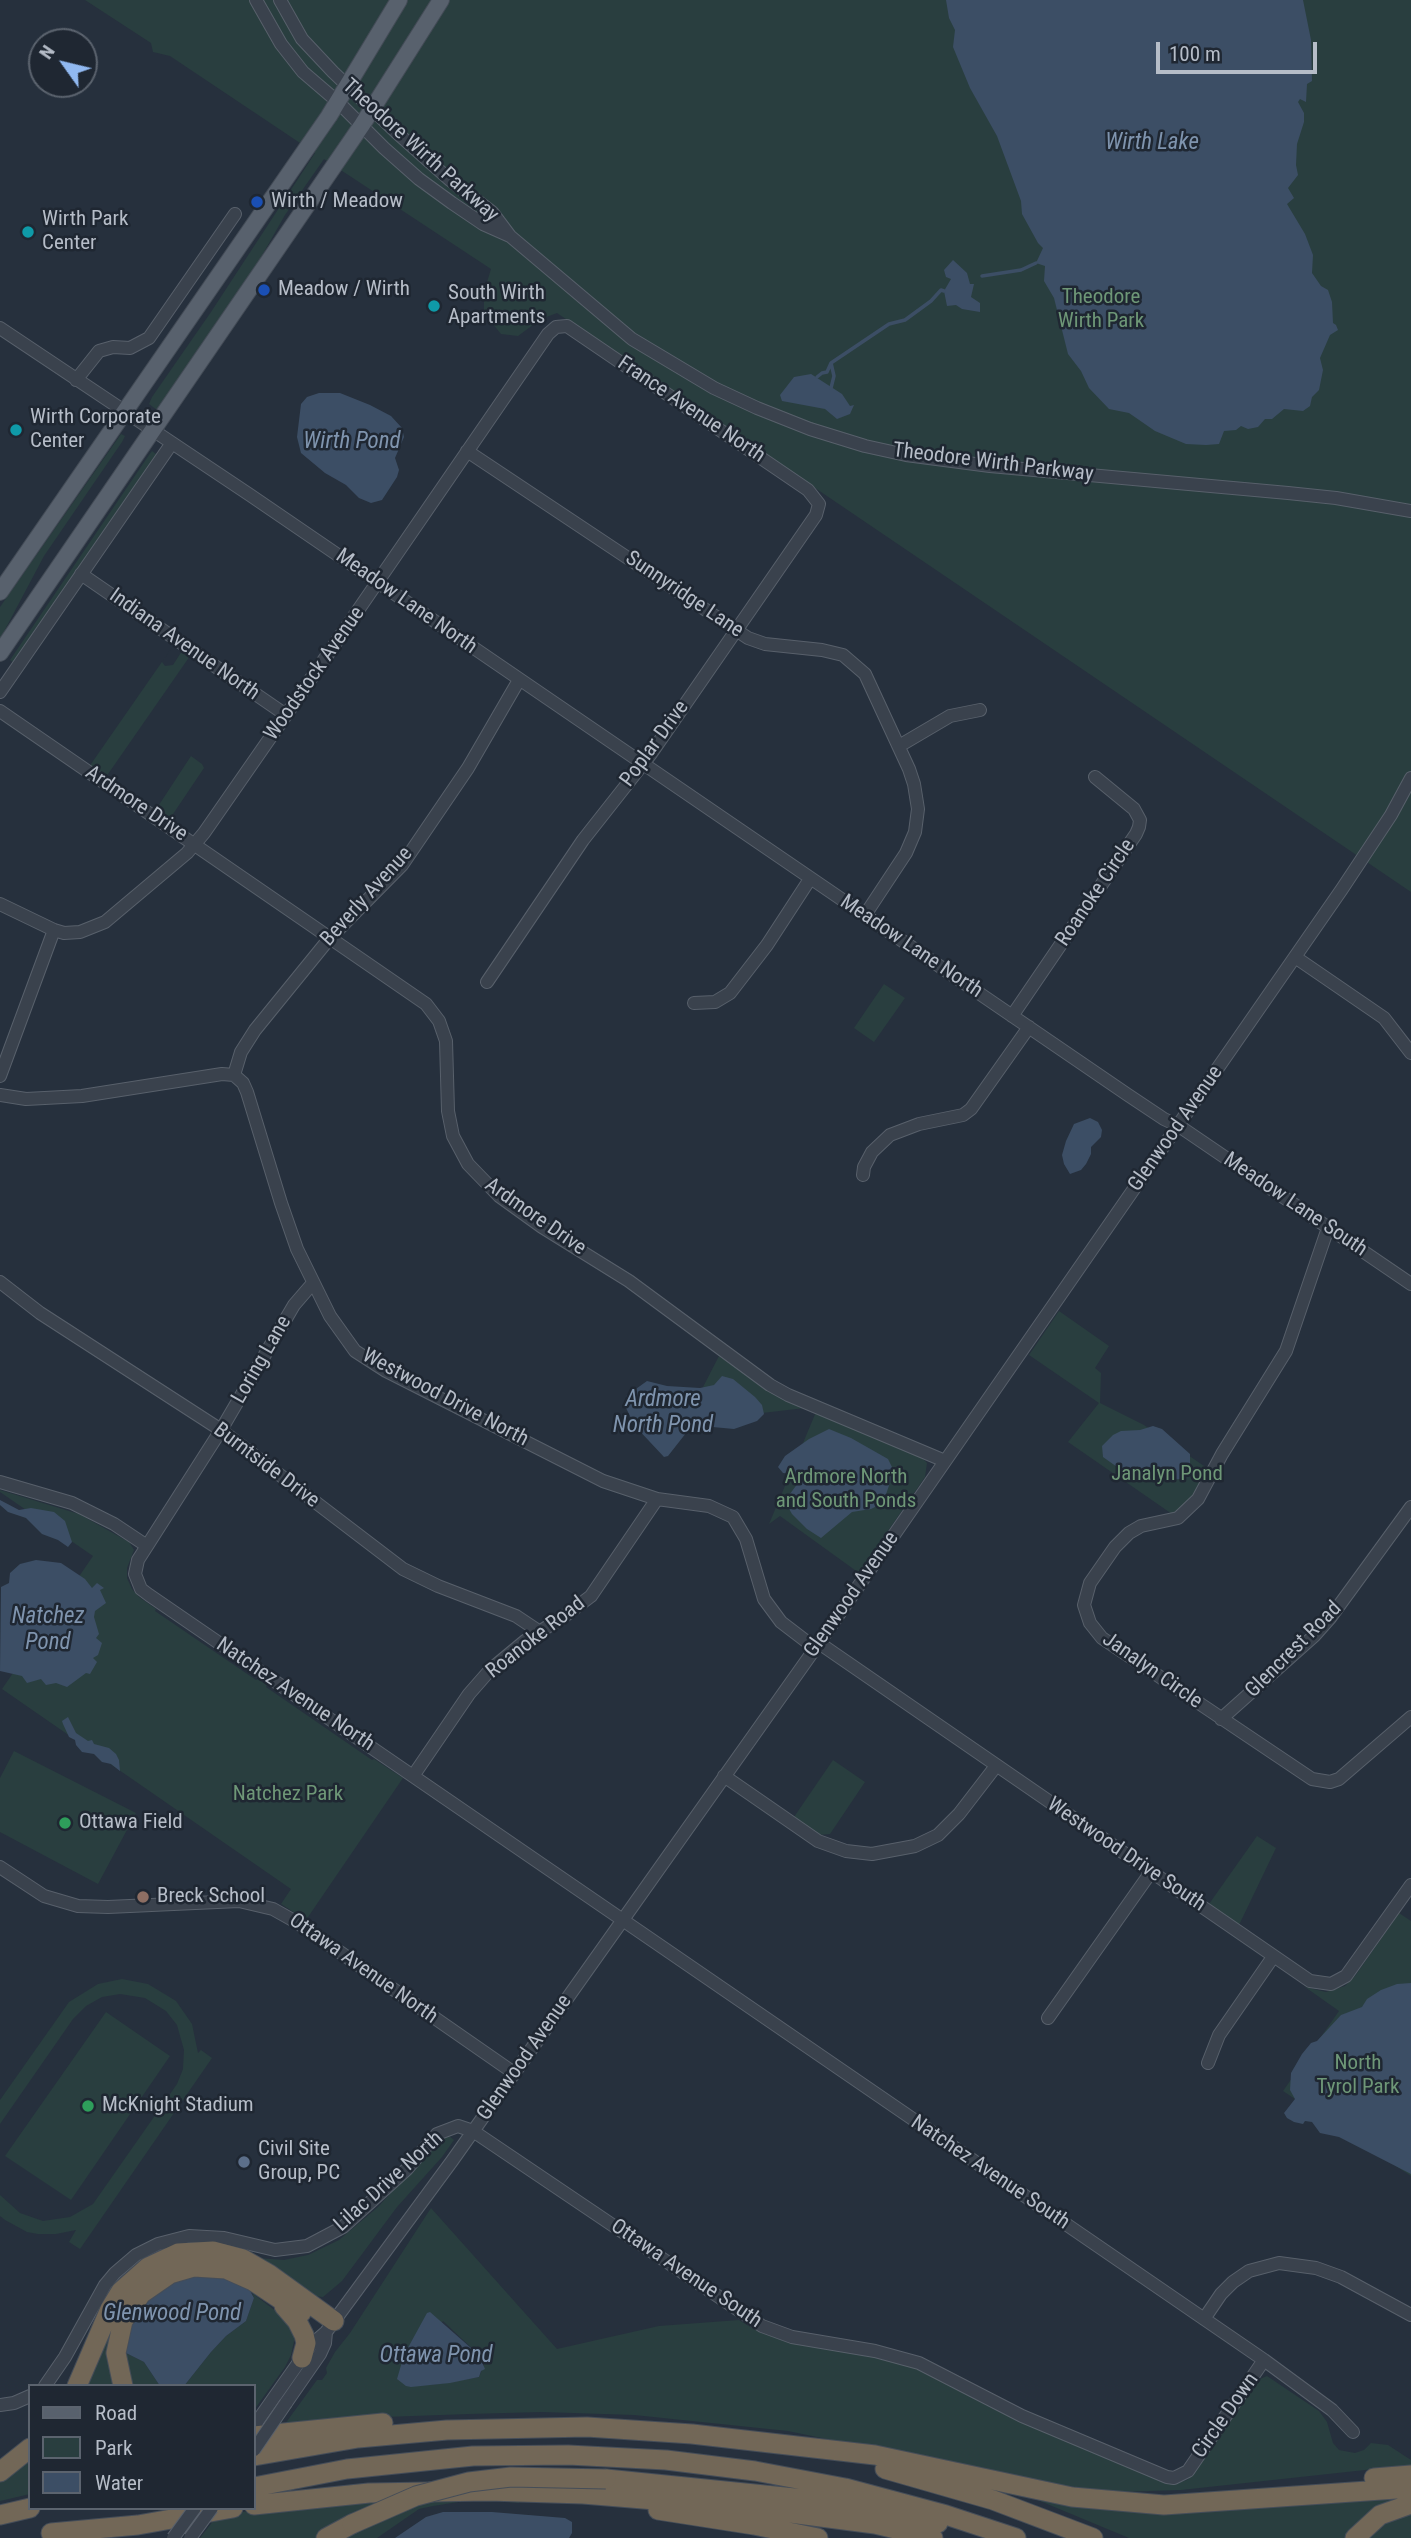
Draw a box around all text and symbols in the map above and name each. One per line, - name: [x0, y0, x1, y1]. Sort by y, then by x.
- north arrow: [28, 28, 98, 98]
- scale bar: [1159, 28, 1320, 72]
- text: N: [34, 41, 60, 63]
- text: 100 m: [1169, 42, 1221, 66]
- street label: Theodore Wirth Parkway: [337, 74, 503, 228]
- water label: Wirth Lake: [1105, 129, 1199, 157]
- place label: Wirth / Meadow: [271, 189, 403, 215]
- marker: Wirth / Meadow: [249, 194, 265, 210]
- place label: Wirth Park Center: [42, 207, 128, 257]
- marker: Wirth Park Center: [20, 224, 36, 240]
- place label: Meadow / Wirth: [278, 277, 410, 303]
- place label: South Wirth Apartments: [448, 281, 545, 331]
- marker: Meadow / Wirth: [256, 282, 272, 298]
- park label: Theodore Wirth Park: [1058, 285, 1144, 335]
- marker: South Wirth Apartments: [426, 298, 442, 314]
- street label: France Avenue North: [612, 351, 770, 469]
- place label: Wirth Corporate Center: [30, 405, 161, 455]
- marker: Wirth Corporate Center: [8, 422, 24, 438]
- water label: Wirth Pond: [303, 428, 401, 456]
- street label: Theodore Wirth Parkway: [891, 438, 1095, 488]
- street label: Meadow Lane North: [330, 544, 482, 660]
- street label: Sunnyridge Lane: [620, 546, 748, 644]
- street label: Indiana Avenue North: [104, 584, 264, 706]
- street label: Woodstock Avenue: [259, 602, 371, 746]
- street label: Poplar Drive: [615, 696, 695, 792]
- street label: Ardmore Drive: [80, 761, 192, 847]
- street label: Roanoke Circle: [1051, 835, 1141, 951]
- street label: Beverly Avenue: [316, 842, 418, 952]
- street label: Meadow Lane North: [835, 890, 987, 1004]
- street label: Glenwood Avenue: [1123, 1061, 1229, 1197]
- street label: Meadow Lane South: [1218, 1148, 1372, 1262]
- street label: Ardmore Drive: [480, 1173, 590, 1261]
- street label: Loring Lane: [227, 1312, 297, 1408]
- street label: Westwood Drive North: [357, 1343, 533, 1453]
- water label: Ardmore North Pond: [613, 1386, 713, 1440]
- street label: Burntside Drive: [208, 1418, 324, 1514]
- park label: Janalyn Pond: [1111, 1462, 1223, 1488]
- park label: Ardmore North and South Ponds: [776, 1465, 916, 1515]
- street label: Glenwood Avenue: [799, 1527, 905, 1663]
- street label: Roanoke Road: [482, 1592, 590, 1684]
- street label: Glencrest Road: [1241, 1597, 1347, 1703]
- water label: Natchez Pond: [12, 1603, 84, 1657]
- street label: Janalyn Circle: [1097, 1627, 1207, 1715]
- street label: Natchez Avenue North: [211, 1633, 379, 1757]
- park label: Natchez Park: [233, 1782, 343, 1808]
- street label: Westwood Drive South: [1042, 1793, 1210, 1917]
- place label: Ottawa Field: [79, 1810, 183, 1836]
- marker: Ottawa Field: [57, 1815, 73, 1831]
- place label: Breck School: [157, 1884, 265, 1910]
- marker: Breck School: [135, 1889, 151, 1905]
- street label: Ottawa Avenue North: [284, 1908, 442, 2030]
- street label: Glenwood Avenue: [472, 1990, 578, 2126]
- park label: North Tyrol Park: [1317, 2051, 1399, 2101]
- place label: McKnight Stadium: [102, 2093, 254, 2119]
- marker: McKnight Stadium: [80, 2098, 96, 2114]
- street label: Natchez Avenue South: [906, 2110, 1074, 2236]
- street label: Lilac Drive North: [329, 2127, 449, 2237]
- place label: Civil Site Group, PC: [258, 2137, 340, 2187]
- marker: Civil Site Group, PC: [236, 2154, 252, 2170]
- street label: Ottawa Avenue South: [606, 2214, 766, 2334]
- water label: Glenwood Pond: [103, 2300, 241, 2328]
- water label: Ottawa Pond: [379, 2342, 493, 2370]
- street label: Circle Down: [1187, 2368, 1265, 2464]
- legend: [28, 2384, 256, 2510]
- text: Road: [95, 2401, 137, 2425]
- text: Park: [95, 2436, 132, 2460]
- text: Water: [95, 2471, 143, 2495]

